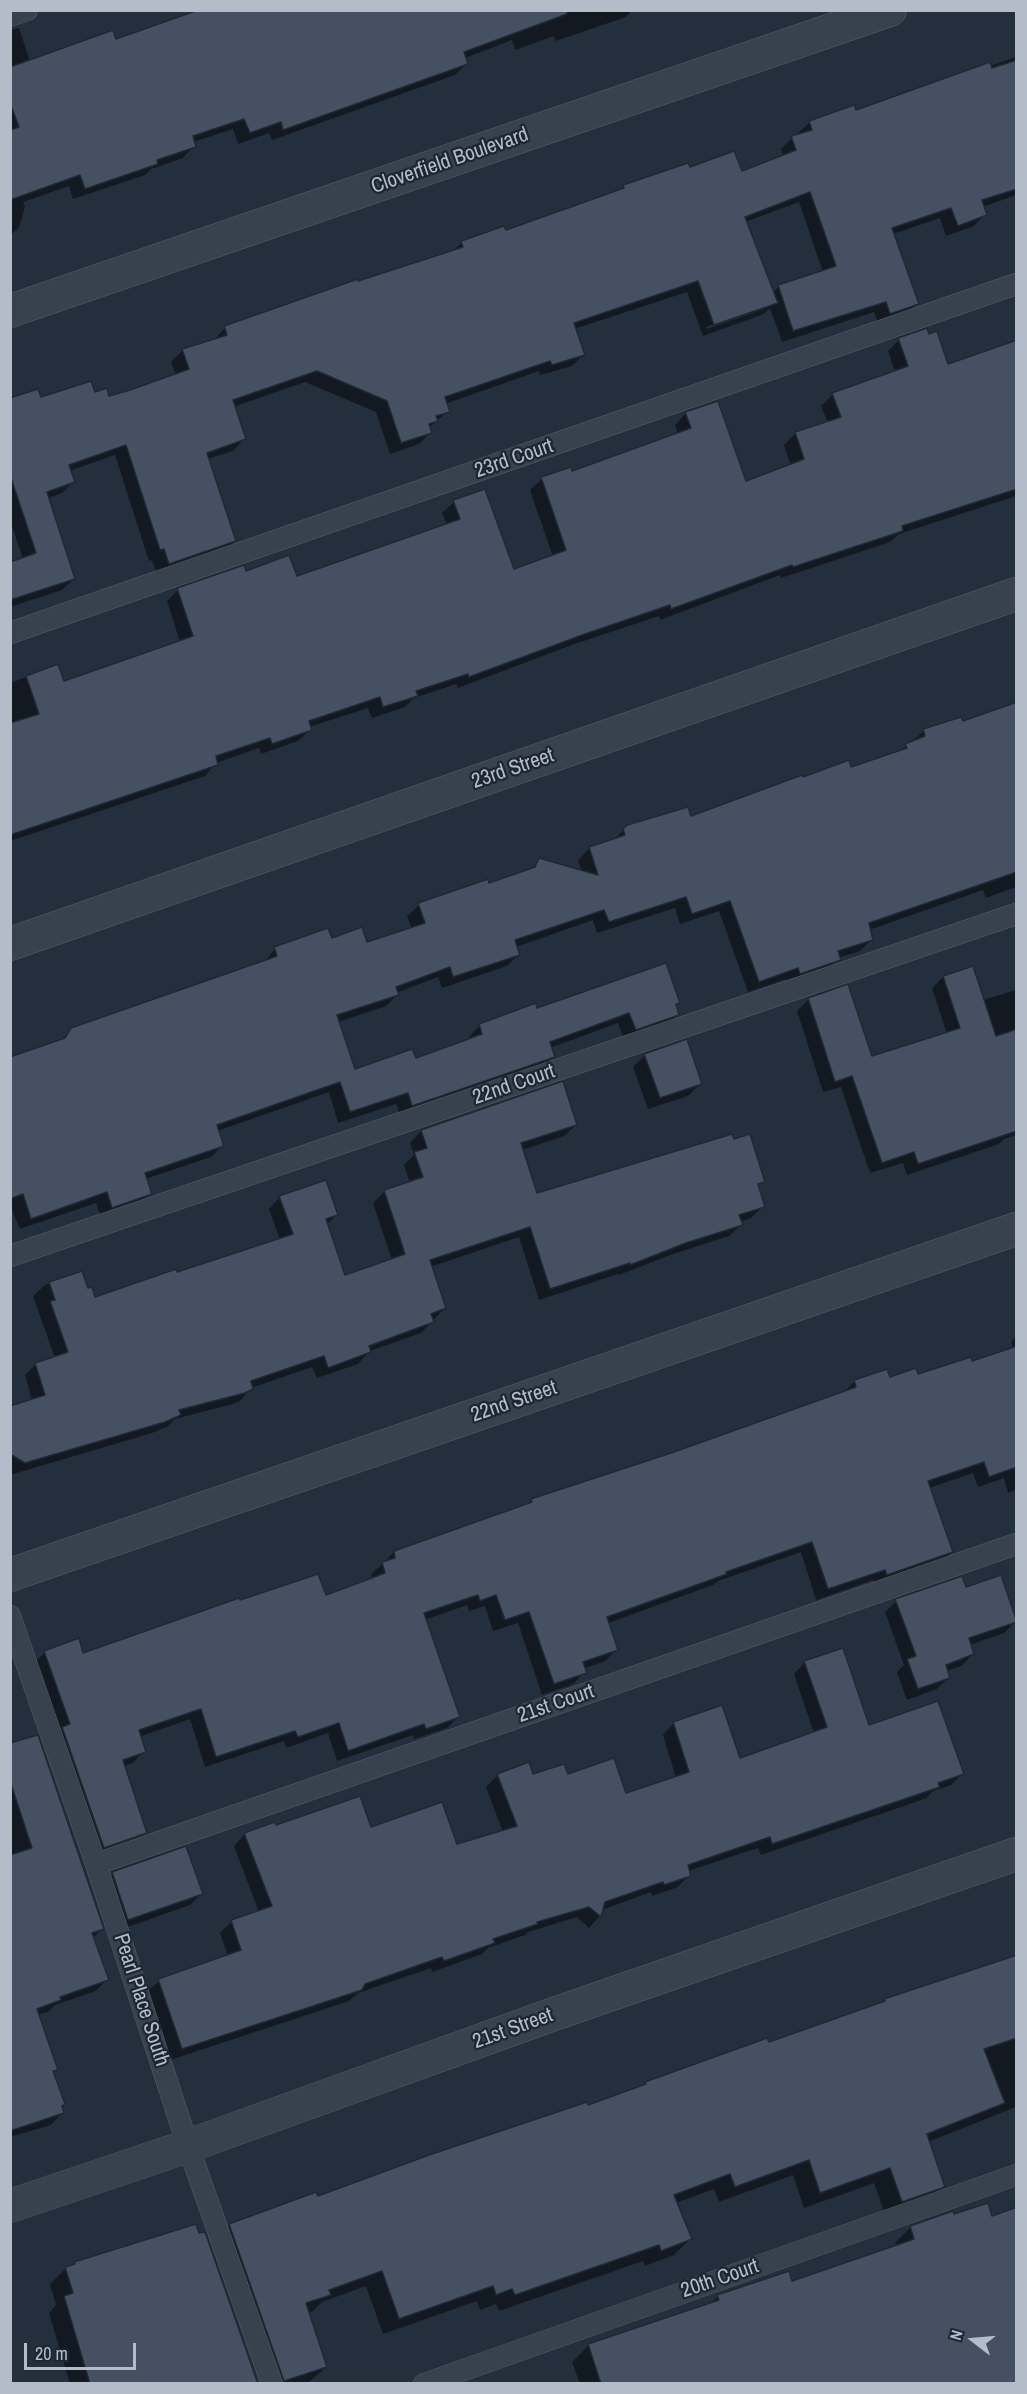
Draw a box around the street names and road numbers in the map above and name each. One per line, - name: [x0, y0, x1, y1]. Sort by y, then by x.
- street label: Cloverfield Boulevard: [368, 122, 532, 200]
- street label: 23rd Court: [471, 434, 557, 484]
- street label: 23rd Street: [469, 743, 557, 795]
- street label: 22nd Court: [470, 1059, 558, 1111]
- street label: 22nd Street: [468, 1376, 560, 1428]
- street label: 21st Court: [514, 1679, 598, 1729]
- street label: Pearl Place South: [108, 1931, 174, 2069]
- street label: 21st Street: [470, 2003, 556, 2055]
- street label: 20th Court: [678, 2254, 762, 2304]

